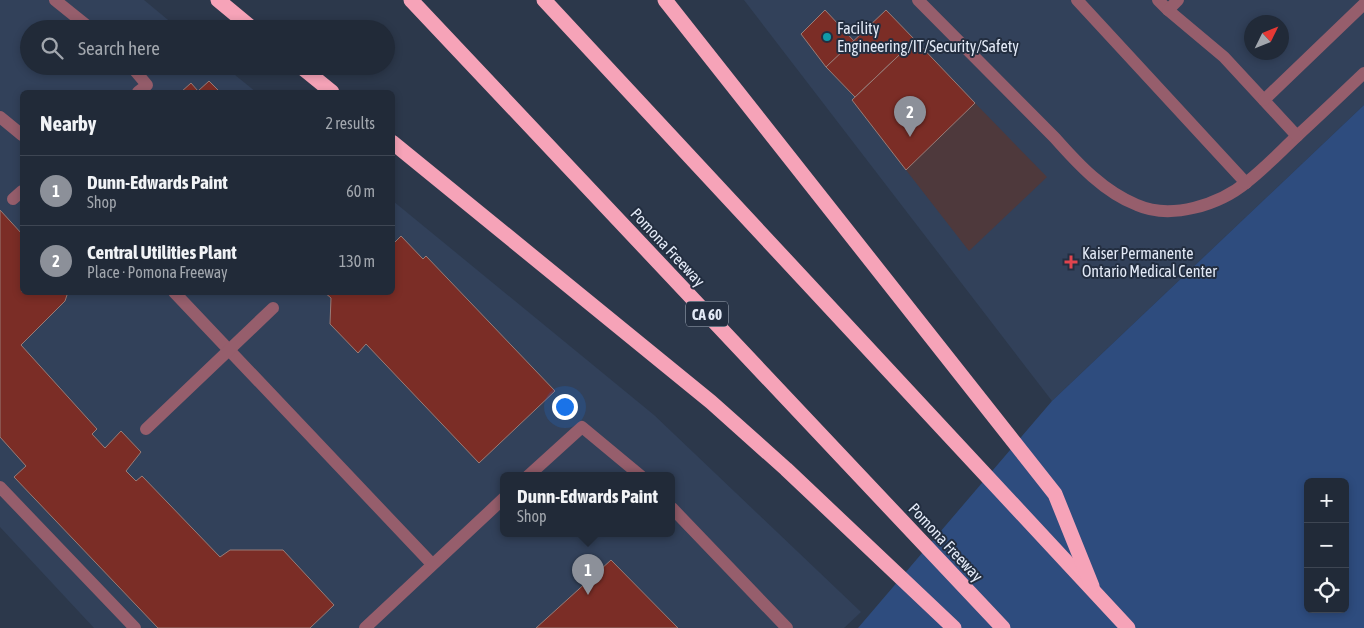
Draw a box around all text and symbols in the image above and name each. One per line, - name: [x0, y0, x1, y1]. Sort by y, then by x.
- north arrow: [1244, 15, 1289, 60]
- place label: Facility Engineering/IT/Security/Safety: [837, 19, 1019, 56]
- search box: [20, 20, 395, 75]
- marker: Facility Engineering/IT/Security/Safety: [821, 31, 833, 43]
- icon: search: [38, 34, 66, 62]
- text: Search here: [78, 37, 160, 59]
- pin: 2: [894, 96, 926, 137]
- text: Nearby: [40, 111, 96, 135]
- text: 2 results: [325, 114, 375, 132]
- text: Dunn-Edwards Paint: [87, 171, 228, 193]
- text: 1: [52, 182, 60, 200]
- text: 60 m: [346, 182, 375, 200]
- text: Shop: [87, 193, 117, 211]
- street label: Pomona Freeway: [627, 204, 709, 291]
- text: Central Utilities Plant: [87, 241, 237, 263]
- place label: Kaiser Permanente Ontario Medical Center: [1082, 244, 1217, 280]
- text: 2: [52, 252, 60, 270]
- text: 130 m: [339, 252, 375, 270]
- marker: Kaiser Permanente Ontario Medical Center: [1064, 255, 1078, 269]
- text: Place · Pomona Freeway: [87, 263, 228, 281]
- road number: CA 60: [686, 302, 728, 326]
- your location: [552, 394, 578, 420]
- popup: [500, 472, 675, 537]
- map controls: [1304, 478, 1349, 613]
- button: +: [1304, 478, 1349, 523]
- text: Dunn-Edwards Paint: [517, 485, 658, 507]
- street label: Pomona Freeway: [905, 499, 987, 586]
- text: Shop: [517, 507, 547, 525]
- button: −: [1304, 523, 1349, 568]
- pin: 1: [572, 554, 604, 595]
- button: locate: [1304, 568, 1349, 613]

